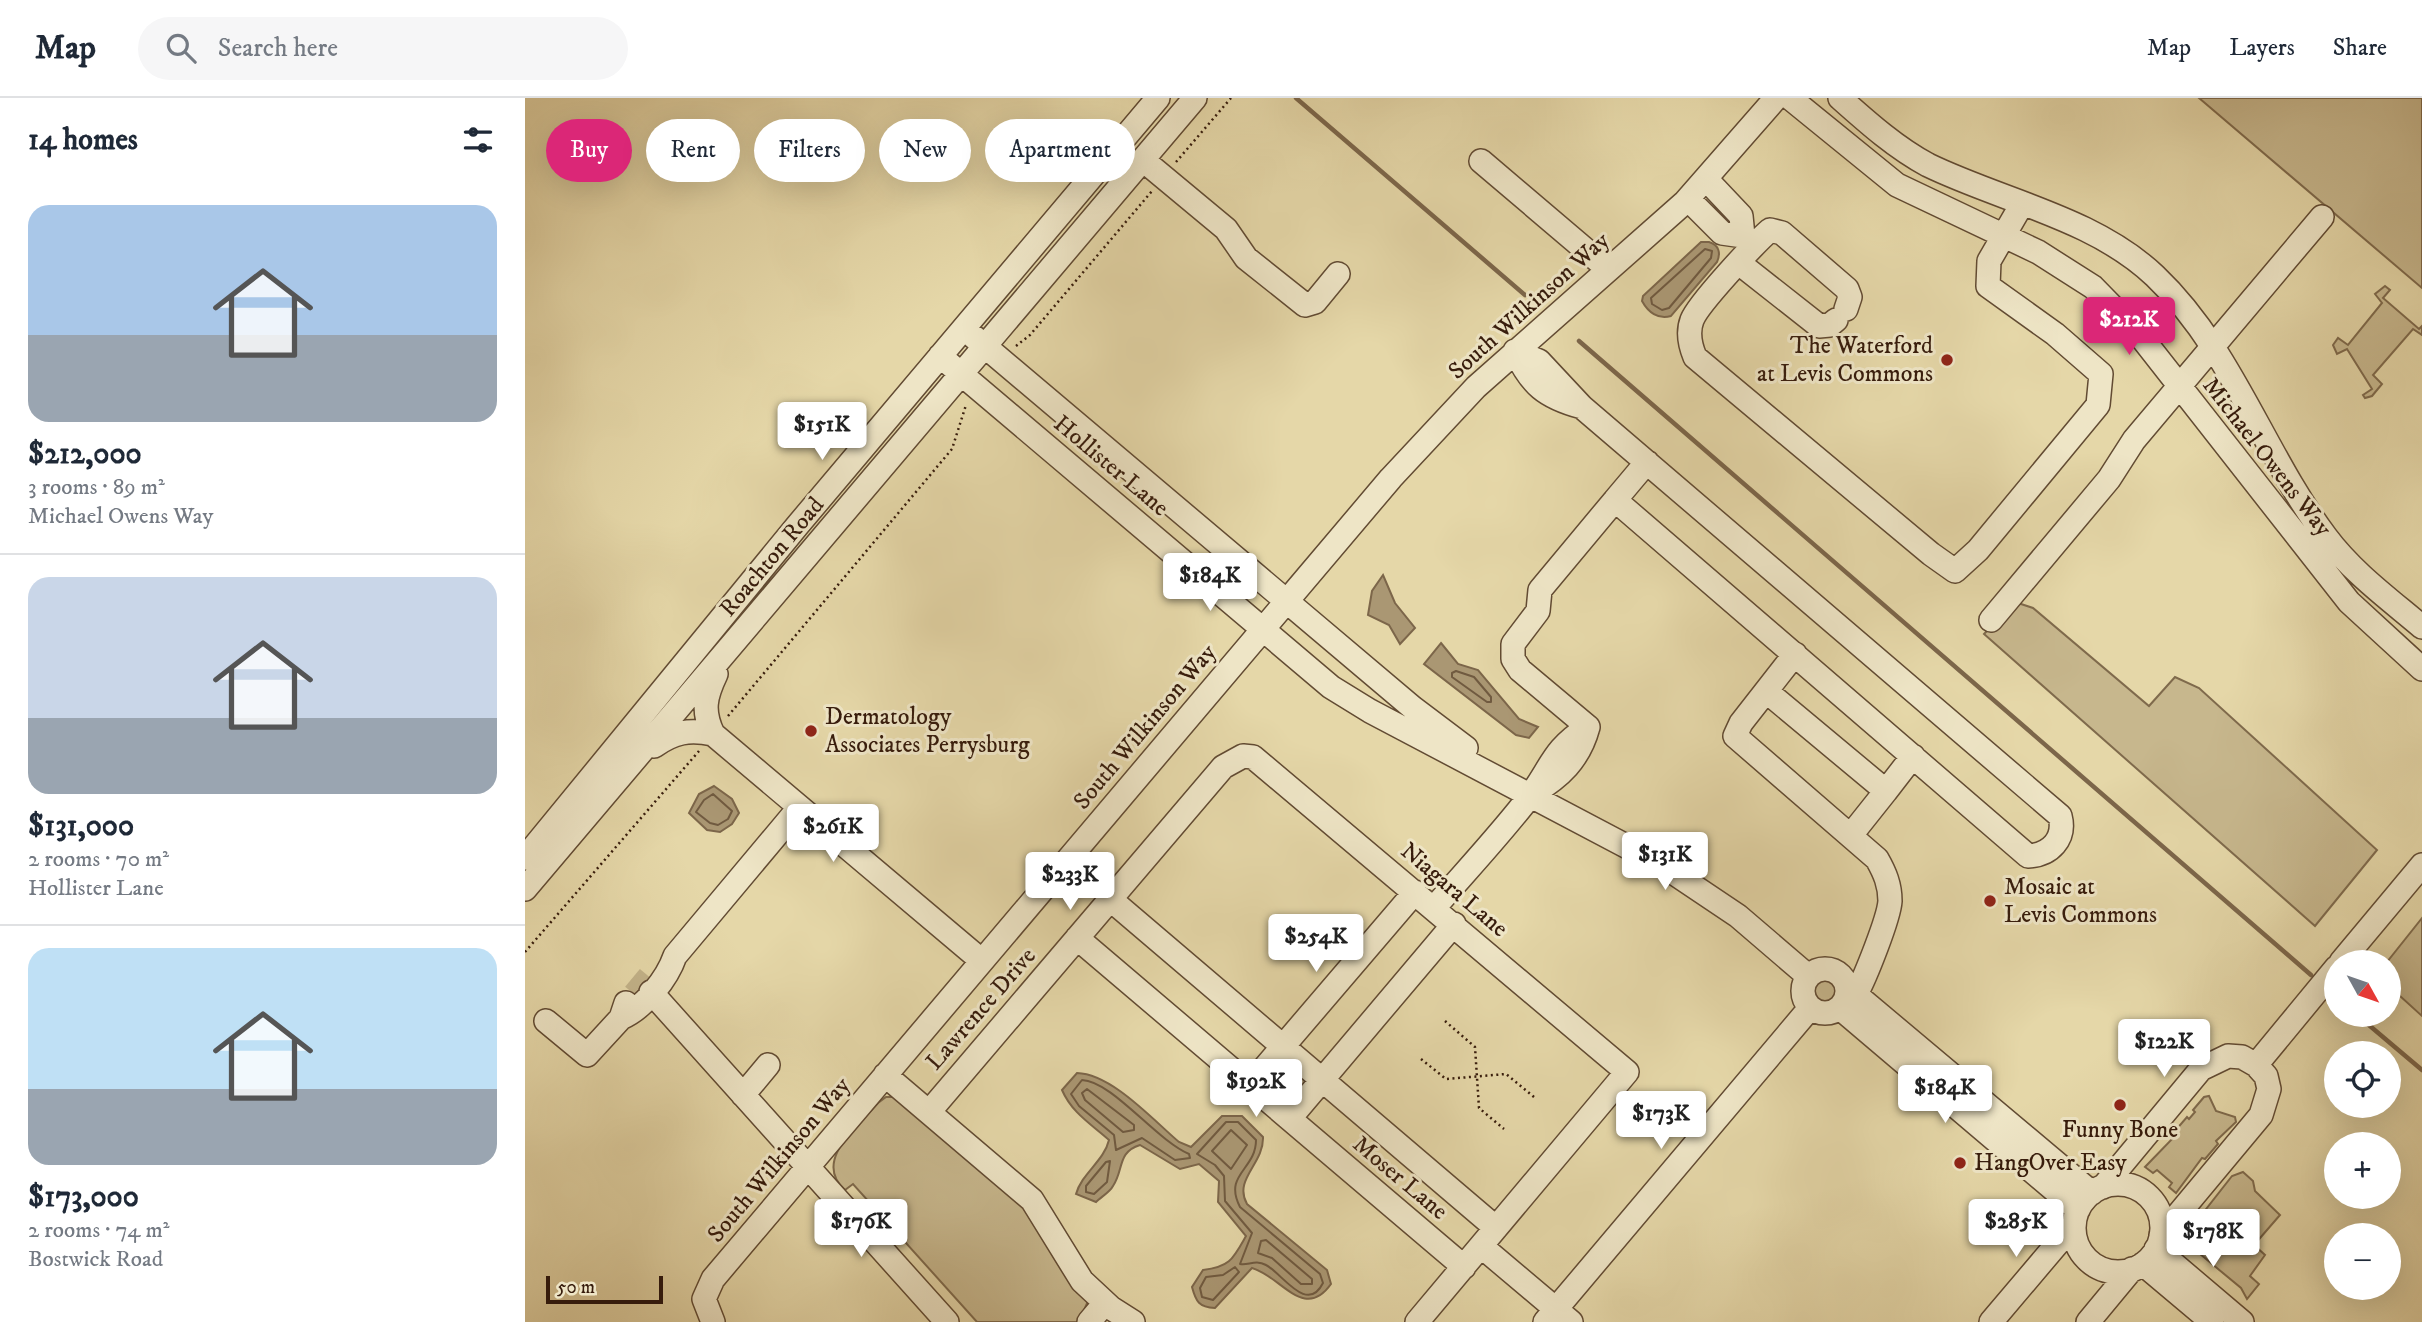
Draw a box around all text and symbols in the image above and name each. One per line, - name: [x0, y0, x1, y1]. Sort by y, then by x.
- search box: [138, 17, 628, 80]
- text: Map: [35, 28, 96, 69]
- icon: search: [162, 29, 200, 67]
- text: Search here: [218, 32, 338, 65]
- text: Map: [2147, 33, 2191, 63]
- text: Layers: [2229, 33, 2295, 63]
- text: Share: [2333, 33, 2387, 63]
- chip: Buy: [546, 119, 632, 182]
- chip: Rent: [646, 119, 740, 182]
- chip: Filters: [754, 119, 865, 182]
- chip: New: [879, 119, 971, 182]
- chip: Apartment: [985, 119, 1135, 182]
- icon: filters: [459, 121, 497, 159]
- text: 14 homes: [28, 122, 138, 159]
- street label: South Wilkinson Way: [1442, 225, 1616, 386]
- icon: home: [200, 250, 326, 376]
- pin: $212K: [2080, 298, 2178, 357]
- text: $212K: [2099, 305, 2159, 334]
- place label: The Waterford at Levis Commons: [1757, 331, 1933, 389]
- marker: The Waterford at Levis Commons: [1939, 352, 1955, 368]
- street label: Michael Owens Way: [2196, 372, 2339, 543]
- pin: $151K: [773, 402, 871, 462]
- street label: Hollister Lane: [1047, 409, 1175, 523]
- text: $151K: [794, 410, 850, 439]
- text: $212,000: [28, 436, 142, 473]
- text: 3 rooms · 89 m²: [28, 473, 165, 502]
- street label: Roachton Road: [713, 491, 831, 623]
- text: Michael Owens Way: [28, 502, 213, 531]
- pin: $184K: [1161, 554, 1259, 613]
- text: $184K: [1179, 561, 1241, 590]
- icon: home: [200, 622, 326, 748]
- street label: South Wilkinson Way: [1067, 638, 1223, 816]
- place label: Dermatology Associates Perrysburg: [825, 702, 1030, 760]
- marker: Dermatology Associates Perrysburg: [803, 723, 819, 739]
- pin: $261K: [784, 804, 882, 864]
- text: $131,000: [28, 808, 134, 845]
- text: $261K: [803, 812, 863, 841]
- pin: $131K: [1616, 832, 1714, 892]
- street label: Niagara Lane: [1394, 836, 1514, 944]
- text: $131K: [1638, 840, 1692, 869]
- text: 2 rooms · 70 m²: [28, 845, 169, 874]
- pin: $233K: [1021, 852, 1119, 912]
- text: $233K: [1041, 860, 1099, 889]
- place label: Mosaic at Levis Commons: [2004, 872, 2157, 930]
- text: Hollister Lane: [28, 874, 164, 903]
- marker: Mosaic at Levis Commons: [1982, 893, 1998, 909]
- pin: $254K: [1267, 914, 1365, 974]
- text: $254K: [1284, 922, 1348, 951]
- street label: Lawrence Drive: [920, 941, 1043, 1077]
- north arrow: [2324, 950, 2401, 1027]
- map controls: [2324, 950, 2401, 1300]
- icon: home: [200, 993, 326, 1119]
- pin: $122K: [2115, 1020, 2213, 1079]
- text: $122K: [2134, 1027, 2194, 1056]
- button: locate: [2324, 1041, 2401, 1118]
- pin: $192K: [1207, 1060, 1305, 1119]
- pin: $184K: [1896, 1066, 1994, 1125]
- text: $192K: [1226, 1067, 1286, 1096]
- street label: South Wilkinson Way: [701, 1071, 857, 1249]
- text: $184K: [1914, 1073, 1976, 1102]
- pin: $173K: [1612, 1091, 1710, 1151]
- marker: Funny Bone: [2112, 1097, 2128, 1113]
- text: $173K: [1632, 1099, 1690, 1128]
- place label: Funny Bone: [2062, 1115, 2178, 1145]
- street label: Moser Lane: [1346, 1129, 1454, 1227]
- button: +: [2324, 1132, 2401, 1209]
- place label: HangOver Easy: [1974, 1148, 2127, 1178]
- marker: HangOver Easy: [1952, 1155, 1968, 1171]
- text: $173,000: [28, 1179, 139, 1216]
- pin: $176K: [812, 1200, 910, 1259]
- pin: $285K: [1967, 1200, 2065, 1259]
- text: $176K: [830, 1207, 892, 1236]
- text: $285K: [1985, 1207, 2047, 1236]
- pin: $178K: [2164, 1210, 2262, 1269]
- text: 2 rooms · 74 m²: [28, 1216, 169, 1245]
- text: $178K: [2183, 1217, 2243, 1246]
- button: −: [2324, 1223, 2401, 1300]
- text: Bostwick Road: [28, 1245, 163, 1274]
- scale bar: [546, 1273, 663, 1305]
- text: 50 m: [557, 1276, 595, 1299]

